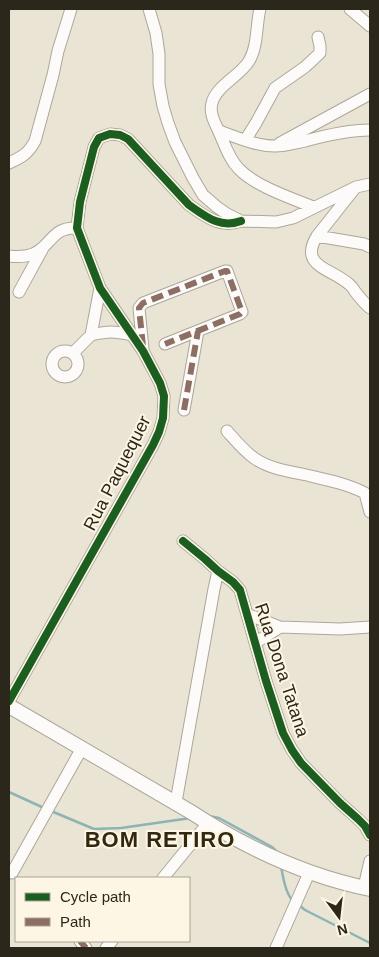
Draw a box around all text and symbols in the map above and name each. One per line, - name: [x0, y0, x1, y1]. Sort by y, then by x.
- street label: Rua Paquequer: [79, 412, 155, 534]
- street label: Rua Dona Tatana: [251, 600, 313, 740]
- district label: BOM RETIRO: [85, 827, 235, 852]
- legend: [15, 877, 190, 942]
- text: Cycle path: [60, 888, 131, 905]
- north arrow: [314, 892, 364, 942]
- text: Path: [60, 913, 91, 930]
- text: N: [335, 921, 349, 939]

